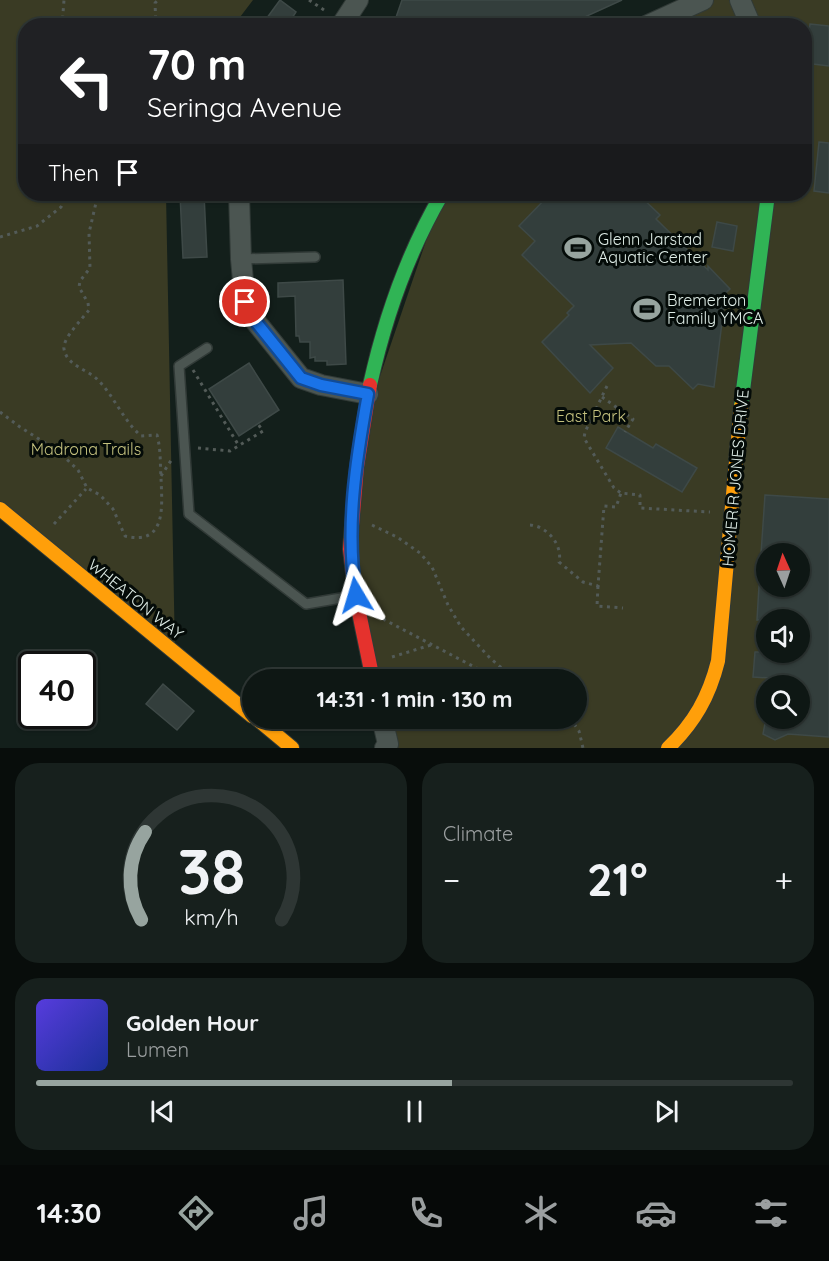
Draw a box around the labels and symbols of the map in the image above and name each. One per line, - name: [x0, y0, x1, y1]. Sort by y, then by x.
- place label: Glenn Jarstad Aquatic Center: [598, 229, 708, 267]
- sports icon: Glenn Jarstad Aquatic Center: [563, 233, 593, 263]
- pin: [219, 276, 270, 327]
- place label: Bremerton Family YMCA: [667, 290, 763, 328]
- sports icon: Bremerton Family YMCA: [632, 294, 662, 324]
- street label: HOMER R JONES DRIVE: [717, 389, 753, 567]
- park label: East Park: [556, 406, 626, 426]
- park label: Madrona Trails: [31, 439, 141, 459]
- north arrow: [756, 543, 810, 597]
- street label: WHEATON WAY: [84, 554, 188, 644]
- position arrow: [324, 563, 388, 627]
- speed limit sign: 40: [18, 651, 96, 729]

